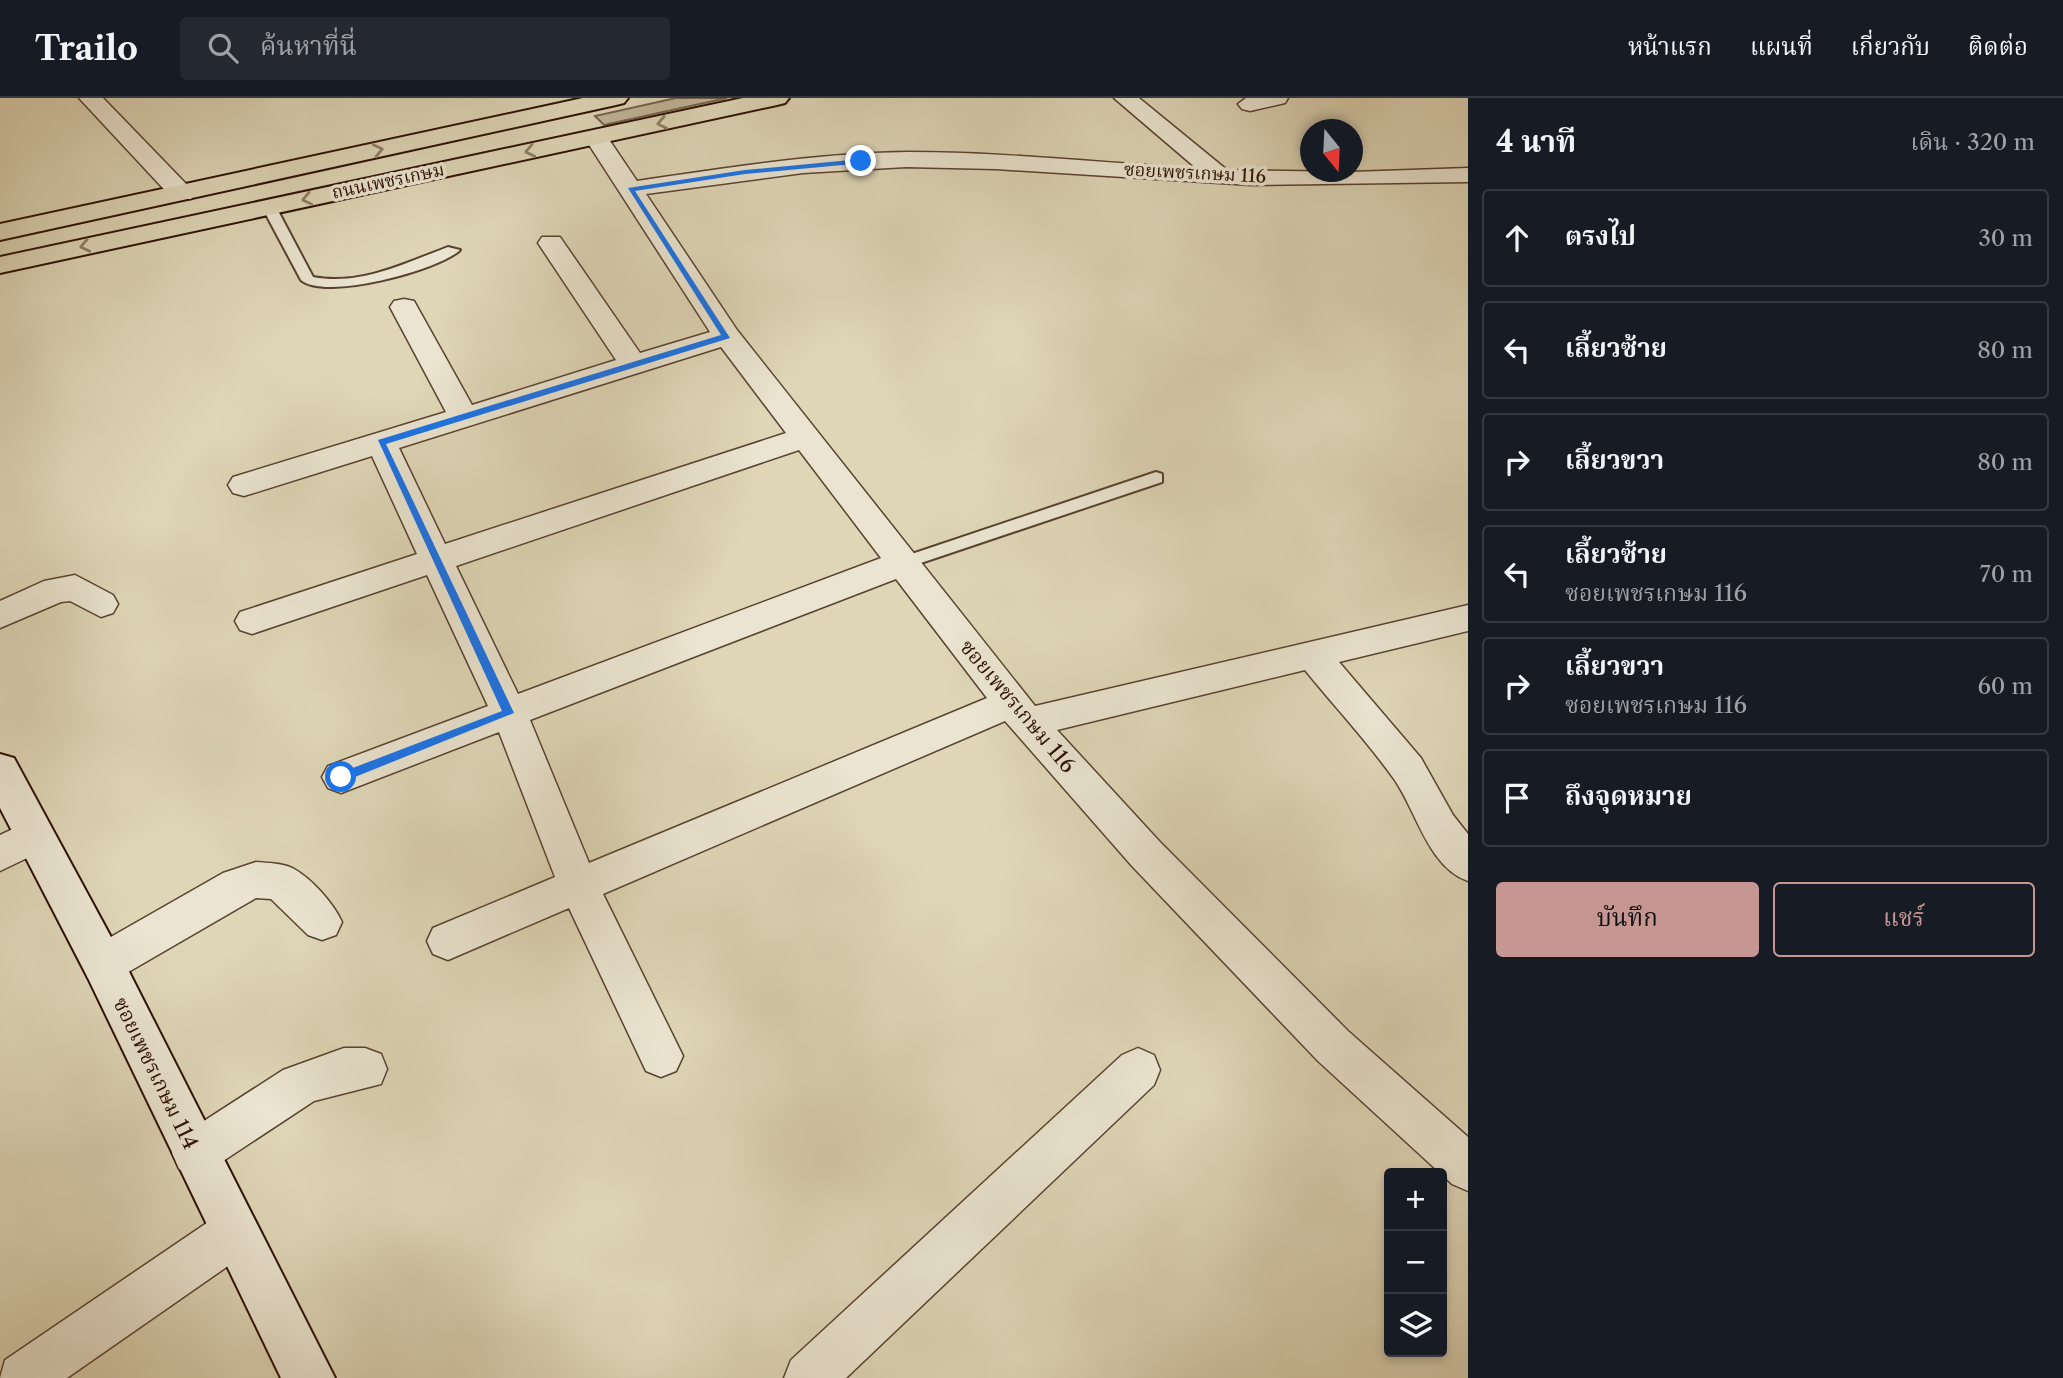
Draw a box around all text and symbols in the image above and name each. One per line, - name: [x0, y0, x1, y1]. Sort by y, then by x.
- search box: [180, 17, 670, 80]
- text: Trailo: [35, 28, 138, 69]
- icon: search: [204, 29, 242, 67]
- text: ค้นหาที่นี่: [260, 30, 357, 62]
- text: หน้าแรก: [1628, 32, 1712, 61]
- text: แผนที่: [1750, 32, 1813, 61]
- text: เกี่ยวกับ: [1851, 32, 1930, 61]
- text: ติดต่อ: [1968, 32, 2028, 61]
- one-way arrow: [656, 114, 668, 129]
- north arrow: [1300, 119, 1363, 182]
- text: 4 นาที: [1496, 123, 1576, 160]
- text: เดิน · 320 m: [1911, 128, 2035, 156]
- one-way arrow: [524, 143, 536, 157]
- one-way arrow: [372, 144, 384, 159]
- route end: [845, 145, 876, 176]
- street label: ถนนเพชรเกษม: [330, 158, 446, 204]
- street label: ซอยเพชรเกษม 116: [1123, 158, 1267, 188]
- one-way arrow: [301, 190, 313, 205]
- icon: ahead: [1498, 219, 1536, 257]
- text: ตรงไป: [1565, 220, 1636, 252]
- text: 30 m: [1978, 224, 2033, 252]
- one-way arrow: [79, 238, 91, 253]
- icon: left: [1498, 331, 1536, 369]
- text: เลี้ยวซ้าย: [1565, 332, 1667, 364]
- text: 80 m: [1977, 336, 2033, 364]
- icon: right: [1498, 443, 1536, 481]
- text: เลี้ยวขวา: [1565, 444, 1664, 476]
- text: 80 m: [1977, 448, 2033, 476]
- text: เลี้ยวซ้าย: [1565, 538, 1667, 570]
- icon: left: [1498, 555, 1536, 593]
- text: 70 m: [1980, 560, 2033, 588]
- text: ซอยเพชรเกษม 116: [1565, 579, 1747, 607]
- street label: ซอยเพชรเกษม 116: [955, 634, 1081, 778]
- text: เลี้ยวขวา: [1565, 650, 1664, 682]
- icon: right: [1498, 667, 1536, 705]
- text: 60 m: [1977, 672, 2033, 700]
- text: ซอยเพชรเกษม 116: [1565, 691, 1747, 719]
- route start: [325, 761, 356, 792]
- icon: arrive: [1498, 779, 1536, 817]
- text: ถึงจุดหมาย: [1565, 780, 1692, 812]
- button: บันทึก: [1496, 882, 1759, 957]
- button: แชร์: [1773, 882, 2035, 957]
- street label: ซอยเพชรเกษม 114: [108, 993, 204, 1153]
- map controls: [1384, 1168, 1447, 1357]
- button: +: [1384, 1168, 1447, 1231]
- button: −: [1384, 1231, 1447, 1294]
- button: layers: [1384, 1294, 1447, 1357]

